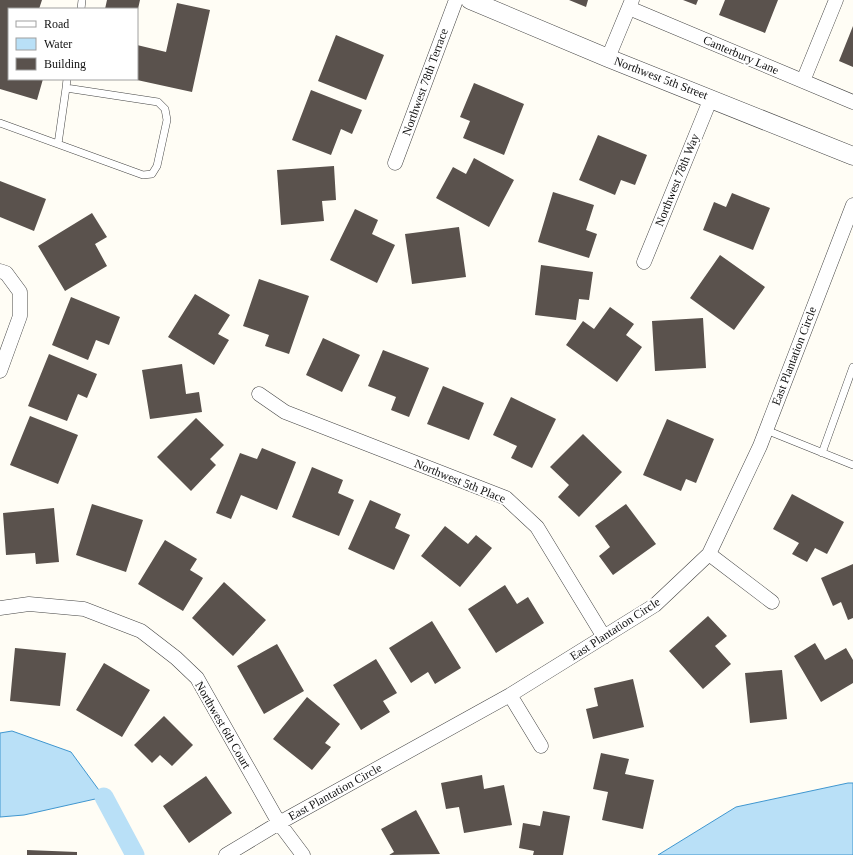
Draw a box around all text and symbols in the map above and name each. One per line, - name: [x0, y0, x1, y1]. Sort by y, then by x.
- legend: [8, 8, 138, 80]
- text: Road: [44, 17, 69, 31]
- street label: Northwest 78th Terrace: [399, 27, 451, 137]
- street label: Canterbury Lane: [701, 33, 781, 77]
- text: Water: [44, 37, 72, 51]
- street label: Northwest 5th Street: [612, 54, 710, 103]
- text: Building: [44, 57, 86, 71]
- street label: Northwest 78th Way: [652, 132, 702, 228]
- street label: East Plantation Circle: [769, 305, 819, 407]
- street label: Northwest 5th Place: [412, 456, 508, 506]
- street label: East Plantation Circle: [567, 595, 663, 663]
- street label: Northwest 6th Court: [192, 679, 254, 772]
- street label: East Plantation Circle: [286, 761, 384, 823]

